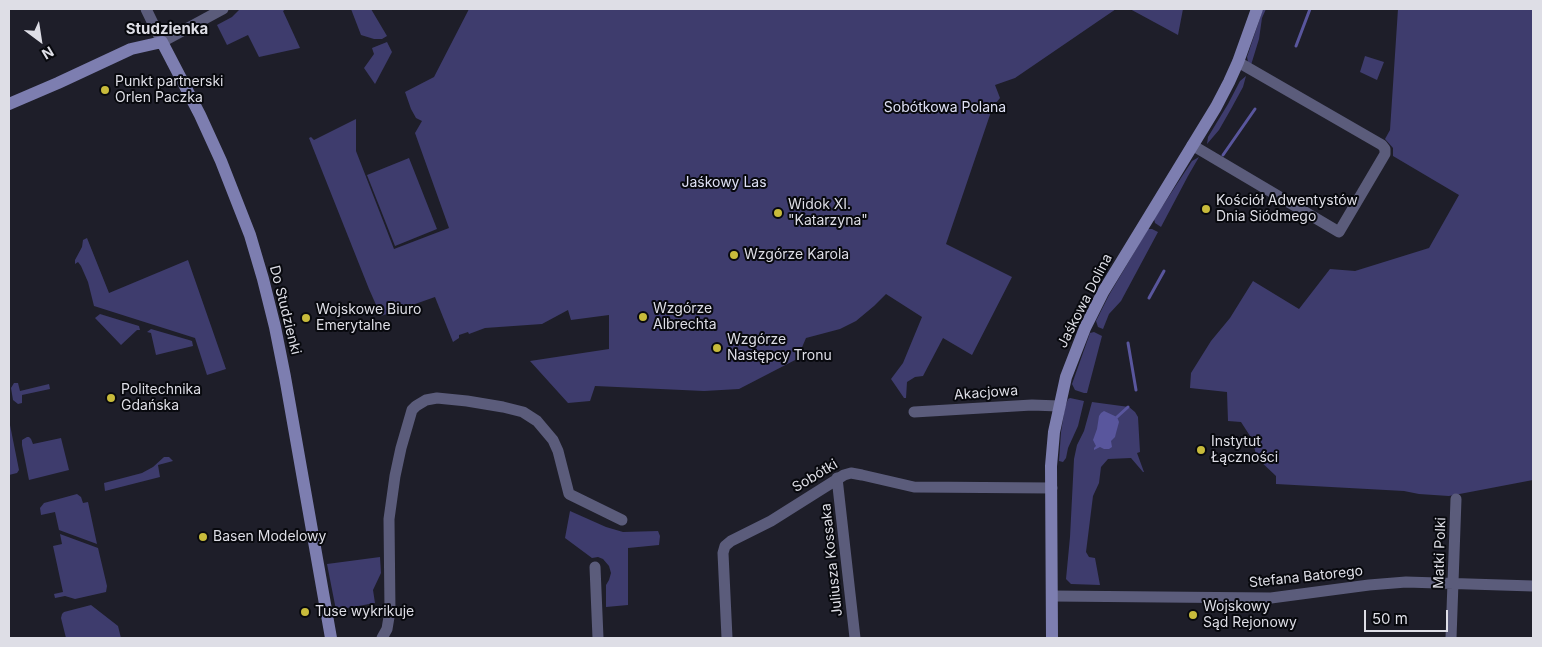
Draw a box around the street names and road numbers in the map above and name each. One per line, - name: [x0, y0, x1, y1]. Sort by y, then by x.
- street label: Jaśkowa Dolina: [1054, 251, 1116, 351]
- street label: Do Studzienki: [266, 264, 304, 356]
- street label: Akacjowa: [953, 382, 1019, 404]
- street label: Sobótki: [789, 456, 841, 496]
- street label: Juliusza Kossaka: [818, 503, 846, 617]
- street label: Matki Polki: [1430, 517, 1450, 589]
- street label: Stefana Batorego: [1248, 563, 1364, 591]

